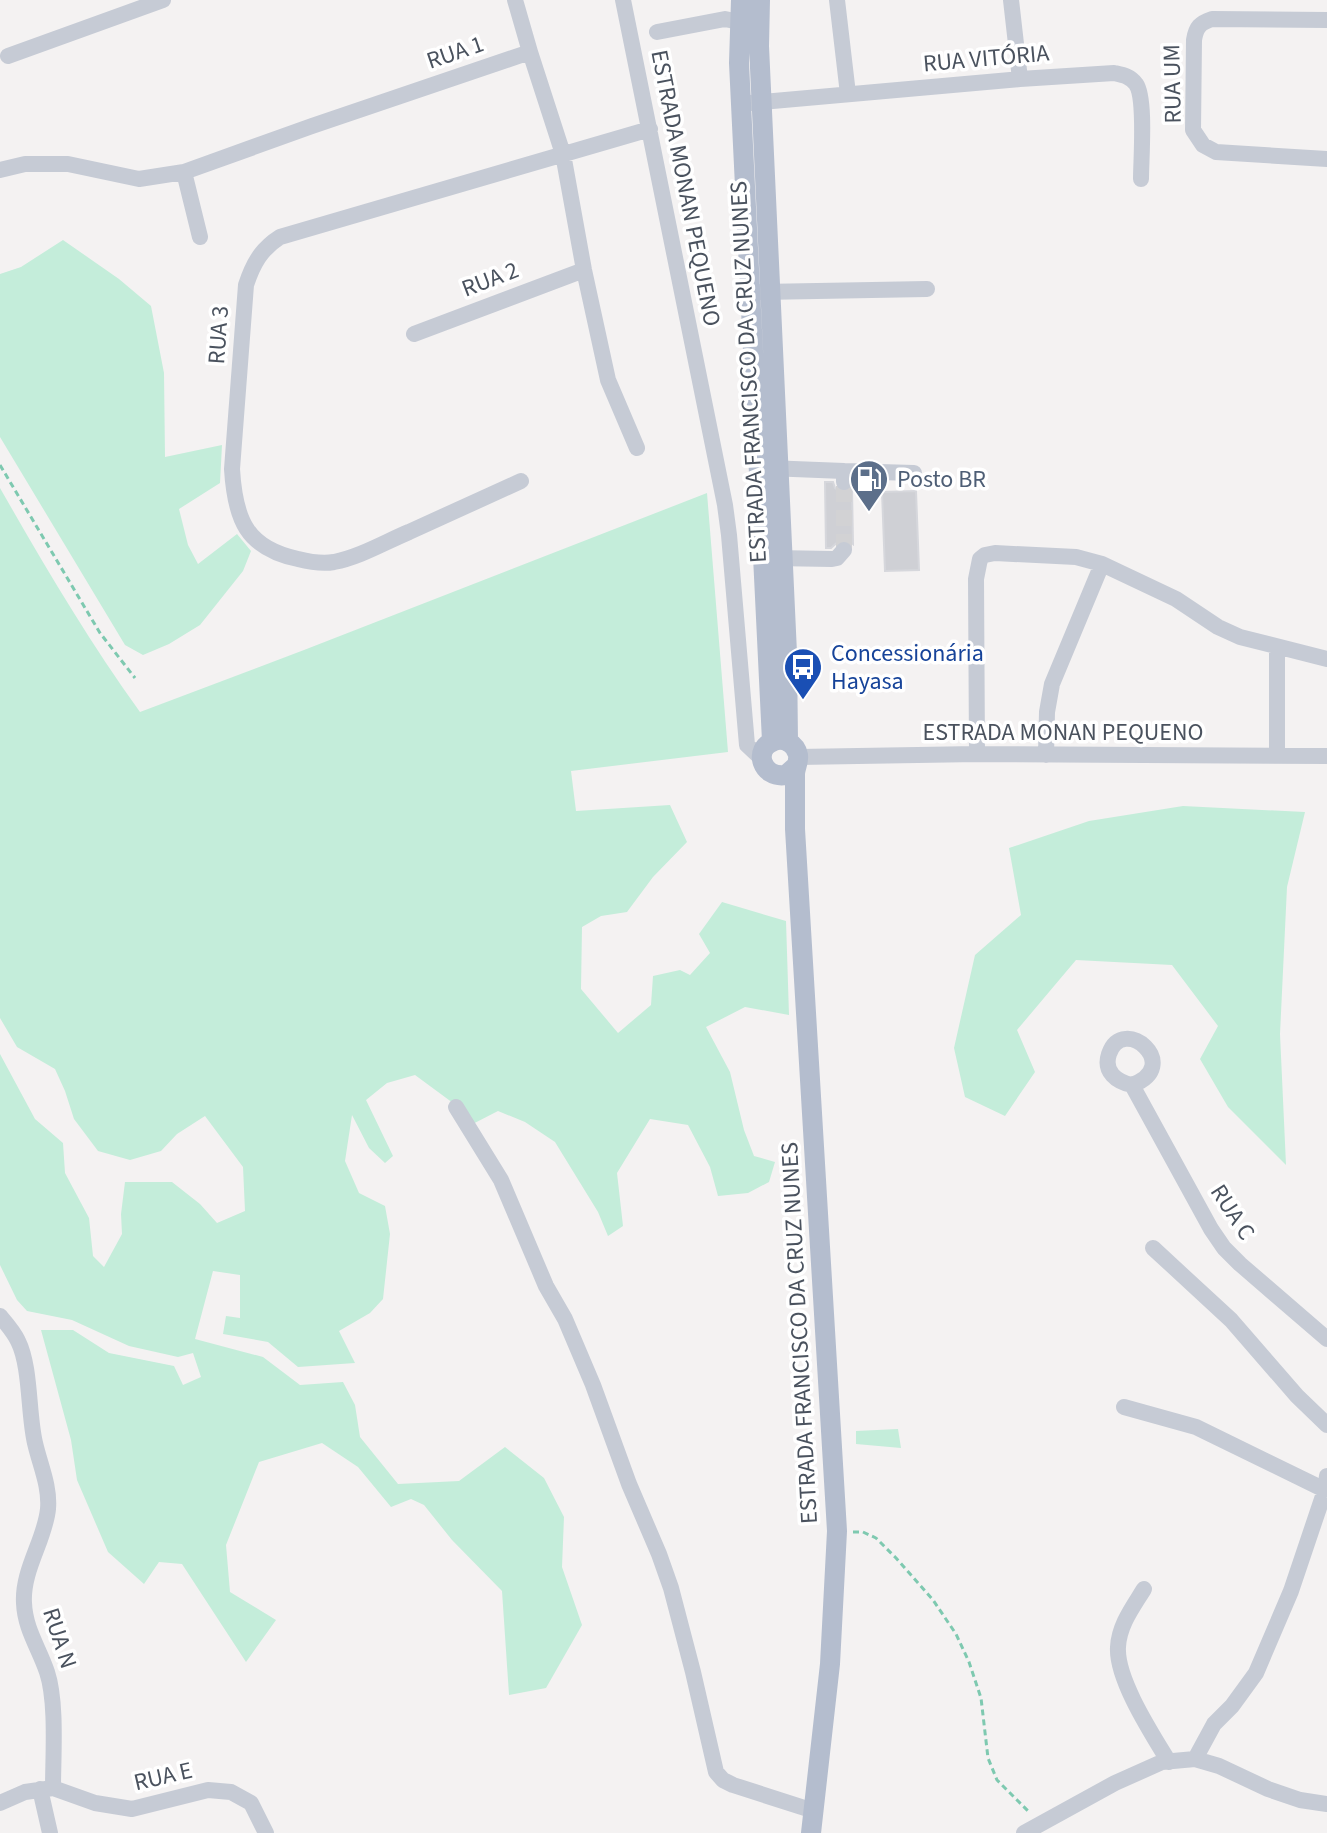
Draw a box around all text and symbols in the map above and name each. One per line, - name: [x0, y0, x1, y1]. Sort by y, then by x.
- street label: RUA 1: [422, 26, 489, 79]
- street label: RUA VITÓRIA: [922, 36, 1051, 81]
- street label: RUA UM: [1154, 44, 1191, 124]
- street label: ESTRADA MONAN PEQUENO: [642, 47, 729, 329]
- street label: ESTRADA FRANCISCO DA CRUZ NUNES: [721, 180, 776, 564]
- street label: RUA 2: [457, 253, 524, 306]
- street label: RUA 3: [199, 305, 238, 365]
- fuel station icon: Posto BR: [848, 458, 890, 513]
- place label: Posto BR: [897, 462, 986, 497]
- place label: Concessionária Hayasa: [831, 636, 984, 699]
- bus stop icon: Concessionária Hayasa: [782, 646, 824, 701]
- street label: ESTRADA MONAN PEQUENO: [923, 715, 1203, 750]
- street label: ESTRADA FRANCISCO DA CRUZ NUNES: [772, 1141, 827, 1525]
- street label: RUA C: [1201, 1177, 1264, 1247]
- street label: RUA N: [33, 1603, 86, 1673]
- street label: RUA E: [130, 1753, 196, 1800]

